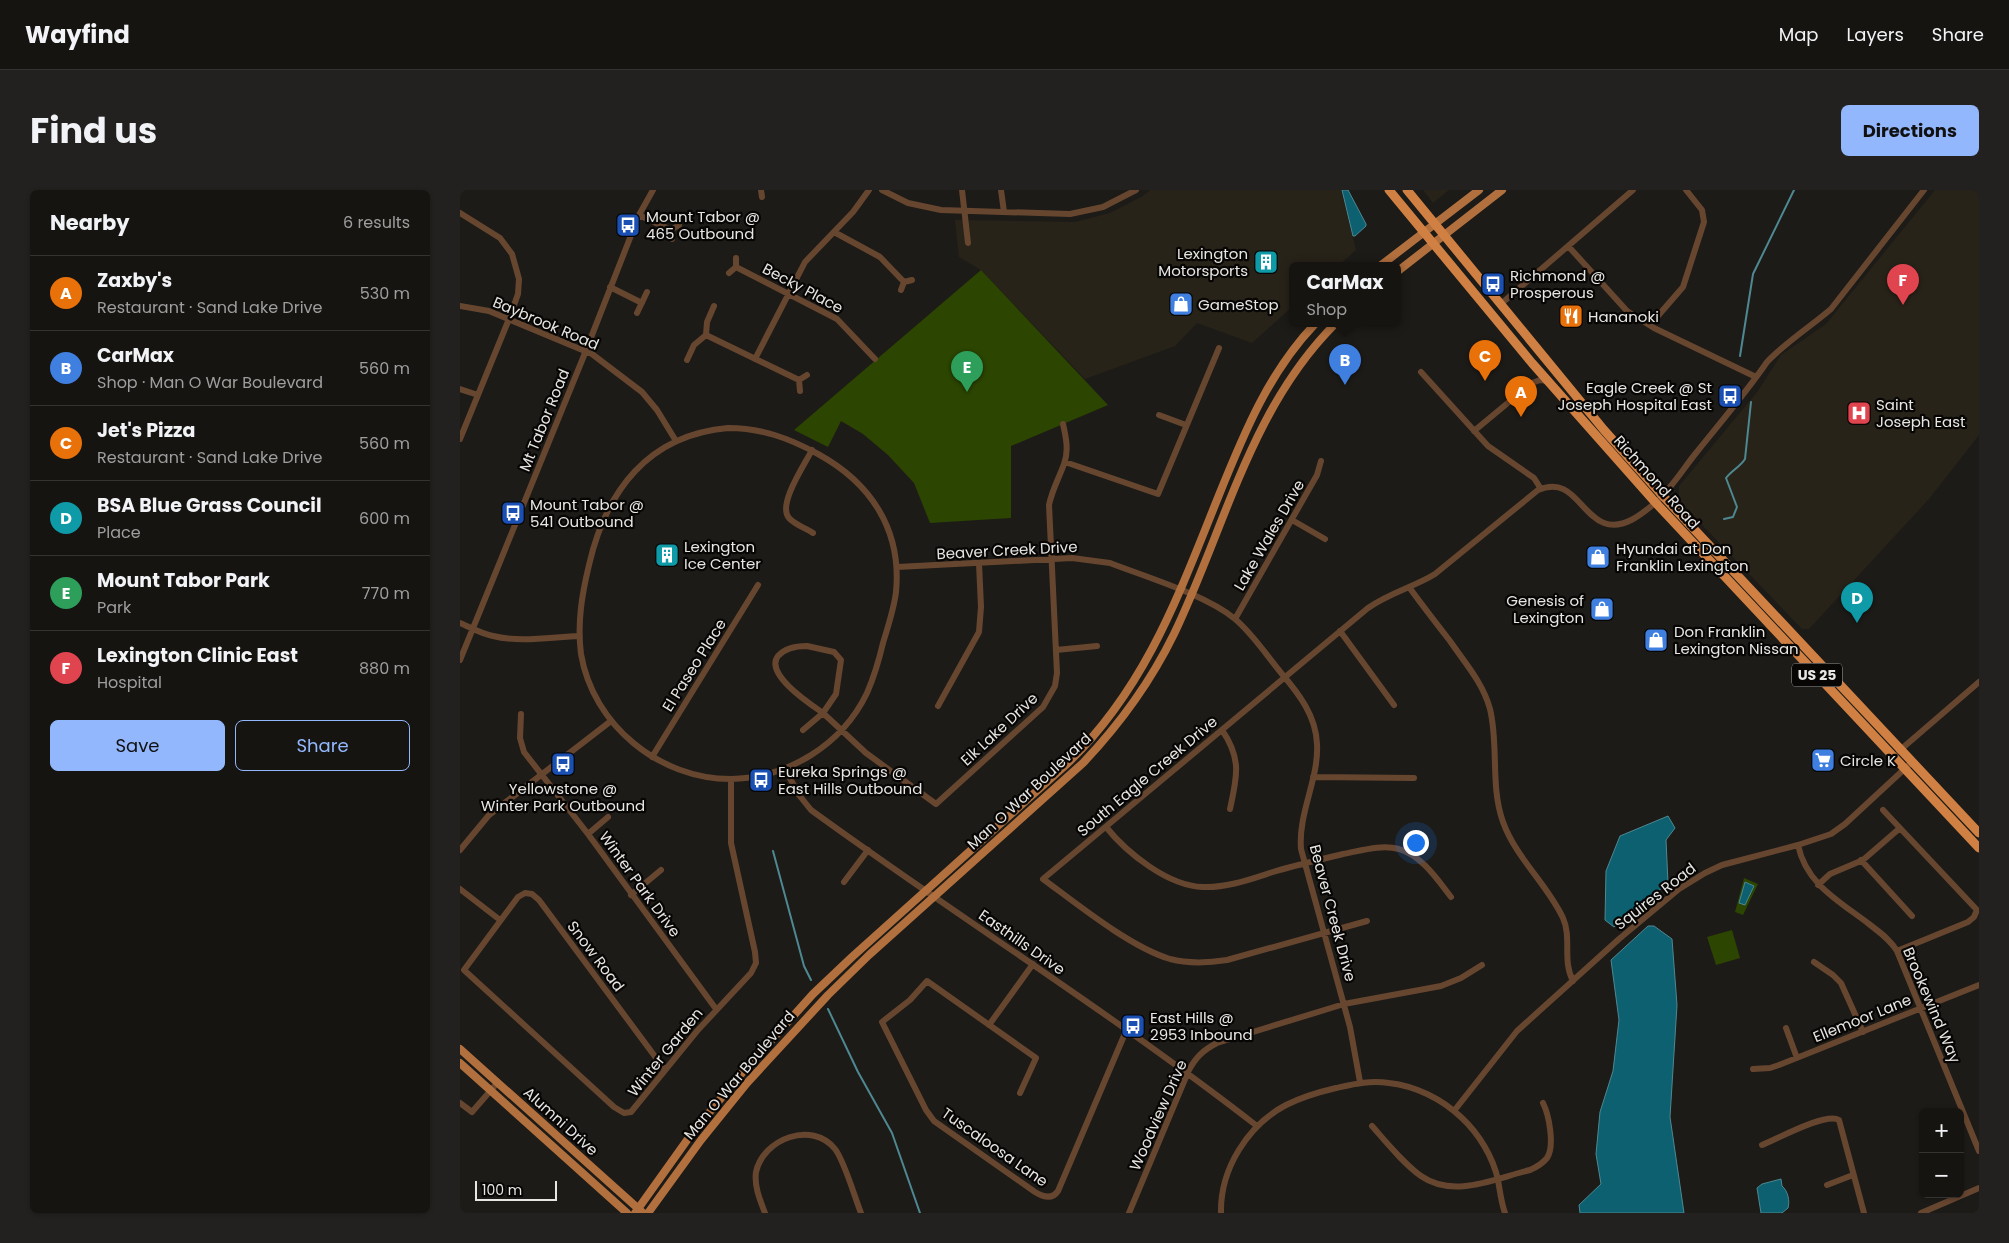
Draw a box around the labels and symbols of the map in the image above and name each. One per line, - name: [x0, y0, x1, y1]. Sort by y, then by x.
- place label: Mount Tabor @ 465 Outbound: [646, 206, 760, 244]
- bus stop icon: Mount Tabor @ 465 Outbound: [615, 212, 641, 238]
- place label: Lexington Motorsports: [1158, 243, 1248, 281]
- building icon: Lexington Motorsports: [1253, 249, 1279, 275]
- street label: Becky Place: [759, 258, 847, 318]
- pin: F: [1887, 264, 1919, 305]
- place label: Richmond @ Prosperous: [1510, 265, 1606, 303]
- bus stop icon: Richmond @ Prosperous: [1480, 271, 1506, 297]
- street label: Baybrook Road: [490, 291, 602, 355]
- shop icon: GameStop: [1168, 291, 1194, 317]
- place label: GameStop: [1198, 294, 1279, 315]
- restaurant icon: Hananoki: [1558, 303, 1584, 329]
- place label: Hananoki: [1588, 306, 1659, 327]
- pin: C: [1469, 340, 1501, 381]
- pin: B: [1329, 344, 1361, 385]
- pin: E: [951, 351, 983, 392]
- street label: Mt Tabor Road: [514, 366, 574, 474]
- pin: A: [1505, 376, 1537, 417]
- place label: Eagle Creek @ St Joseph Hospital East: [1558, 377, 1712, 415]
- bus stop icon: Eagle Creek @ St Joseph Hospital East: [1717, 383, 1743, 409]
- place label: Saint Joseph East: [1876, 394, 1966, 432]
- hospital icon: Saint Joseph East: [1846, 400, 1872, 426]
- street label: Richmond Road: [1609, 431, 1705, 533]
- street label: Lake Wales Drive: [1229, 476, 1309, 594]
- place label: Mount Tabor @ 541 Outbound: [530, 494, 644, 532]
- bus stop icon: Mount Tabor @ 541 Outbound: [500, 500, 526, 526]
- place label: Lexington Ice Center: [684, 536, 761, 574]
- street label: Beaver Creek Drive: [936, 536, 1078, 564]
- place label: Hyundai at Don Franklin Lexington: [1616, 538, 1749, 576]
- building icon: Lexington Ice Center: [654, 542, 680, 568]
- shop icon: Hyundai at Don Franklin Lexington: [1585, 544, 1611, 570]
- pin: D: [1841, 582, 1873, 623]
- place label: Genesis of Lexington: [1506, 590, 1584, 628]
- shop icon: Genesis of Lexington: [1589, 596, 1615, 622]
- street label: El Paseo Place: [657, 615, 731, 715]
- place label: Don Franklin Lexington Nissan: [1674, 621, 1799, 659]
- shop icon: Don Franklin Lexington Nissan: [1643, 627, 1669, 653]
- road number: US 25: [1792, 664, 1842, 686]
- street label: Elk Lake Drive: [956, 688, 1042, 770]
- street label: South Eagle Creek Drive: [1072, 711, 1222, 841]
- street label: Man O War Boulevard: [962, 728, 1096, 854]
- supermarket icon: Circle K: [1810, 747, 1836, 773]
- place label: Circle K: [1840, 750, 1896, 771]
- bus stop icon: Yellowstone @ Winter Park Outbound: [550, 751, 576, 777]
- place label: Eureka Springs @ East Hills Outbound: [778, 761, 922, 799]
- bus stop icon: Eureka Springs @ East Hills Outbound: [748, 767, 774, 793]
- place label: Yellowstone @ Winter Park Outbound: [481, 778, 645, 816]
- street label: Winter Park Drive: [594, 827, 686, 941]
- your location: [1403, 830, 1429, 856]
- street label: Beaver Creek Drive: [1305, 842, 1361, 984]
- street label: Squires Road: [1610, 858, 1700, 934]
- street label: Easthills Drive: [975, 904, 1069, 980]
- street label: Snow Road: [563, 916, 629, 996]
- street label: Brookewind Way: [1898, 944, 1966, 1067]
- street label: Ellemoor Lane: [1810, 989, 1914, 1047]
- street label: Winter Garden: [623, 1003, 707, 1101]
- street label: Man O War Boulevard: [679, 1006, 799, 1144]
- place label: East Hills @ 2953 Inbound: [1150, 1007, 1253, 1045]
- bus stop icon: East Hills @ 2953 Inbound: [1120, 1013, 1146, 1039]
- street label: Woodview Drive: [1124, 1056, 1192, 1174]
- street label: Alumni Drive: [519, 1082, 603, 1160]
- street label: Tuscaloosa Lane: [938, 1102, 1052, 1192]
- scale bar: [475, 1178, 558, 1201]

